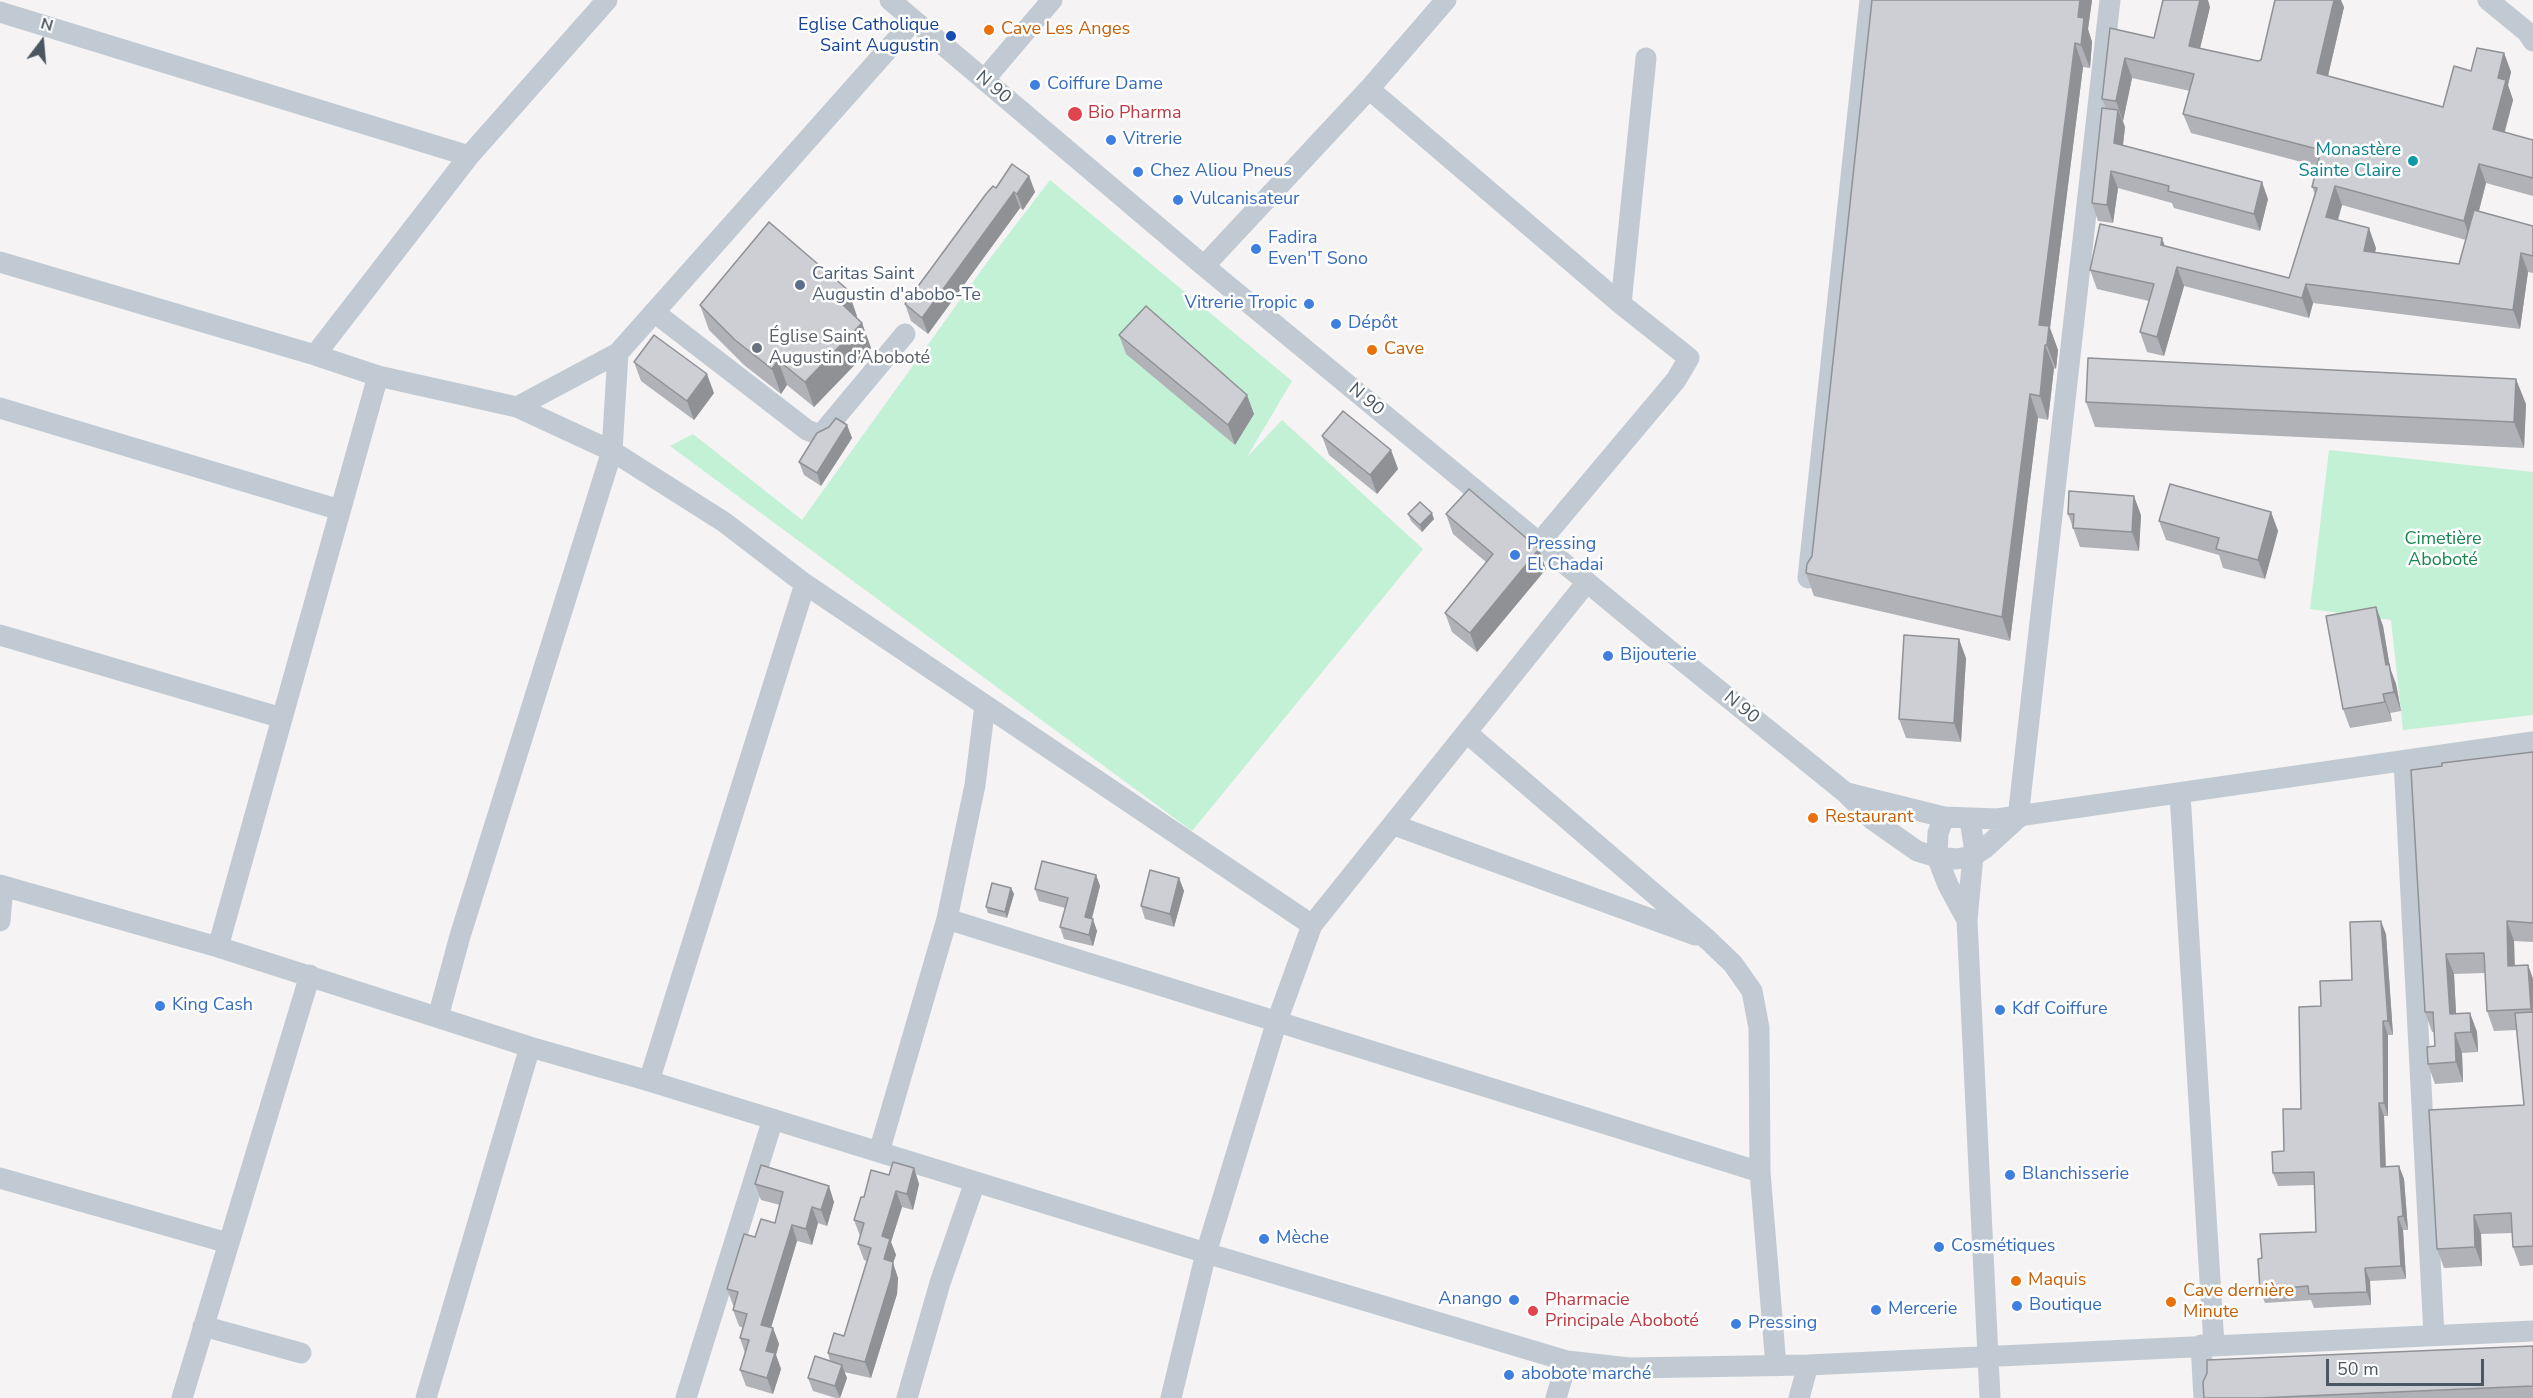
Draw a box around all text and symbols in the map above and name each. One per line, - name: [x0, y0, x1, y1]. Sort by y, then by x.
- north arrow: [12, 12, 72, 72]
- text: N: [38, 12, 56, 37]
- place label: Eglise Catholique Saint Augustin: [798, 15, 939, 57]
- place label: Cave Les Anges: [1001, 19, 1130, 41]
- marker: Cave Les Anges: [982, 23, 996, 37]
- marker: Eglise Catholique Saint Augustin: [944, 29, 958, 43]
- street label: N 90: [971, 67, 1015, 109]
- place label: Coiffure Dame: [1047, 74, 1163, 96]
- marker: Coiffure Dame: [1028, 78, 1042, 92]
- place label: Bio Pharma: [1088, 103, 1182, 125]
- marker: Bio Pharma: [1066, 105, 1084, 123]
- place label: Vitrerie: [1123, 129, 1182, 151]
- marker: Vitrerie: [1104, 133, 1118, 147]
- place label: Monastère Sainte Claire: [2299, 140, 2401, 182]
- marker: Monastère Sainte Claire: [2406, 154, 2420, 168]
- place label: Chez Aliou Pneus: [1150, 161, 1292, 183]
- marker: Chez Aliou Pneus: [1131, 165, 1145, 179]
- place label: Vulcanisateur: [1190, 189, 1300, 211]
- marker: Vulcanisateur: [1171, 193, 1185, 207]
- place label: Fadira Even'T Sono: [1268, 228, 1368, 270]
- marker: Fadira Even'T Sono: [1249, 242, 1263, 256]
- place label: Caritas Saint Augustin d'abobo-Te: [812, 264, 981, 306]
- marker: Caritas Saint Augustin d'abobo-Te: [793, 278, 807, 292]
- place label: Vitrerie Tropic: [1185, 293, 1297, 315]
- marker: Vitrerie Tropic: [1302, 297, 1316, 311]
- place label: Dépôt: [1348, 313, 1398, 335]
- marker: Dépôt: [1329, 317, 1343, 331]
- place label: Église Saint Augustin d’Aboboté: [769, 327, 930, 370]
- place label: Cave: [1384, 339, 1424, 361]
- marker: Église Saint Augustin d’Aboboté: [750, 341, 764, 355]
- marker: Cave: [1365, 343, 1379, 357]
- street label: N 90: [1344, 379, 1388, 421]
- park label: Cimetière Aboboté: [2404, 529, 2482, 572]
- place label: Pressing El Chadai: [1527, 534, 1604, 576]
- marker: Pressing El Chadai: [1508, 548, 1522, 562]
- place label: Bijouterie: [1620, 645, 1697, 667]
- marker: Bijouterie: [1601, 649, 1615, 663]
- street label: N 90: [1719, 687, 1763, 729]
- place label: Restaurant: [1825, 807, 1913, 829]
- marker: Restaurant: [1806, 811, 1820, 825]
- place label: King Cash: [172, 995, 253, 1017]
- marker: King Cash: [153, 999, 167, 1013]
- place label: Kdf Coiffure: [2012, 999, 2108, 1021]
- marker: Kdf Coiffure: [1993, 1003, 2007, 1017]
- place label: Blanchisserie: [2022, 1164, 2129, 1186]
- marker: Blanchisserie: [2003, 1168, 2017, 1182]
- place label: Mèche: [1276, 1228, 1329, 1250]
- marker: Mèche: [1257, 1232, 1271, 1246]
- place label: Cosmétiques: [1951, 1236, 2055, 1258]
- marker: Cosmétiques: [1932, 1240, 1946, 1254]
- place label: Maquis: [2028, 1270, 2086, 1292]
- marker: Maquis: [2009, 1274, 2023, 1288]
- place label: Cave dernière Minute: [2183, 1281, 2294, 1324]
- place label: Anango: [1438, 1289, 1502, 1311]
- place label: Pharmacie Principale Aboboté: [1545, 1290, 1699, 1332]
- marker: Anango: [1507, 1293, 1521, 1307]
- place label: Boutique: [2029, 1295, 2102, 1317]
- marker: Cave dernière Minute: [2164, 1295, 2178, 1309]
- place label: Mercerie: [1888, 1299, 1957, 1321]
- marker: Boutique: [2010, 1299, 2024, 1313]
- marker: Mercerie: [1869, 1303, 1883, 1317]
- marker: Pharmacie Principale Aboboté: [1526, 1304, 1540, 1318]
- place label: Pressing: [1748, 1313, 1817, 1335]
- marker: Pressing: [1729, 1317, 1743, 1331]
- scale bar: [2329, 1347, 2486, 1385]
- text: 50 m: [2337, 1357, 2379, 1381]
- place label: abobote marché: [1521, 1364, 1651, 1386]
- marker: abobote marché: [1502, 1368, 1516, 1382]

